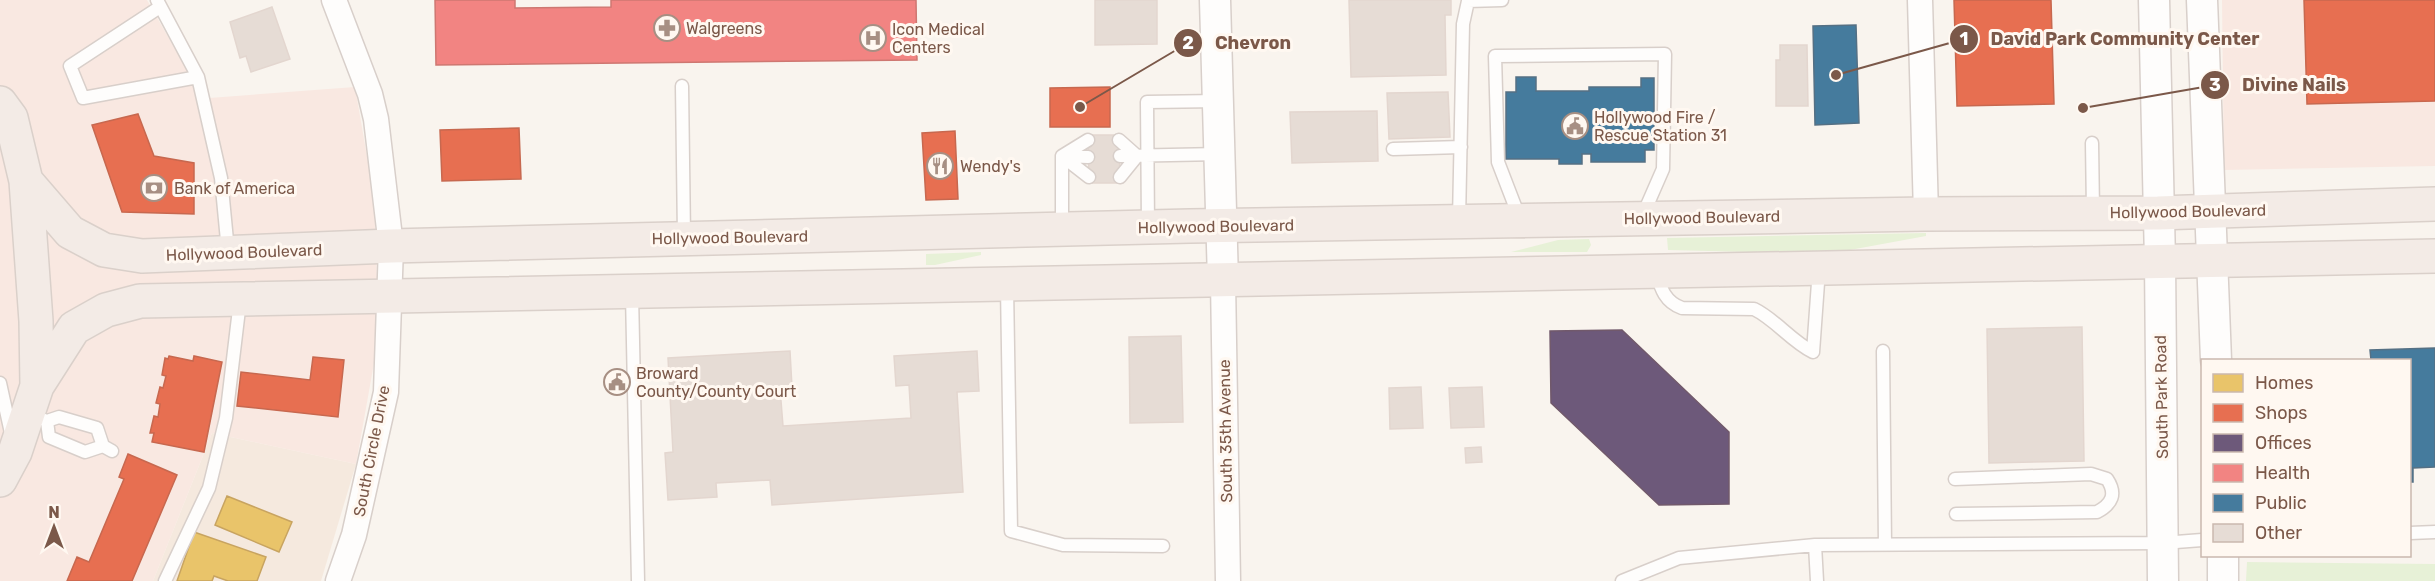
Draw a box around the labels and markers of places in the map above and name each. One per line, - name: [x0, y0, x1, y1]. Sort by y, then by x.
- pharmacy icon: Walgreens: [652, 13, 682, 43]
- place label: Walgreens: [686, 19, 762, 38]
- place label: Icon Medical Centers: [892, 20, 985, 57]
- callout: David Park Community Center: [1949, 21, 2272, 57]
- hospital icon: Icon Medical Centers: [858, 23, 888, 53]
- callout: Chevron: [1173, 25, 1303, 61]
- callout: Divine Nails: [2200, 67, 2358, 103]
- place label: Hollywood Fire / Rescue Station 31: [1594, 108, 1727, 145]
- public building icon: Hollywood Fire / Rescue Station 31: [1560, 111, 1590, 141]
- restaurant icon: Wendy's: [925, 151, 955, 181]
- place label: Wendy's: [960, 157, 1021, 176]
- bank icon: Bank of America: [139, 173, 169, 203]
- place label: Bank of America: [174, 179, 295, 198]
- place label: Broward County/County Court: [636, 364, 796, 401]
- public building icon: Broward County/County Court: [602, 367, 632, 397]

